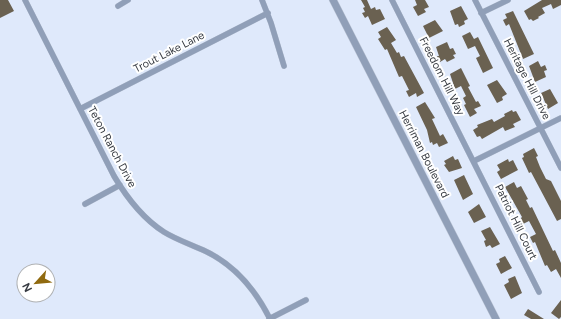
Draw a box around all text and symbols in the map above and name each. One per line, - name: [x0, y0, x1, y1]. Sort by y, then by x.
- street label: Trout Lake Lane: [132, 29, 206, 75]
- street label: Freedom Hill Way: [417, 35, 467, 118]
- street label: Heritage Hill Drive: [501, 36, 553, 122]
- street label: Teton Ranch Drive: [85, 104, 139, 190]
- street label: Herriman Boulevard: [396, 108, 452, 200]
- street label: Patriot Hill Court: [492, 182, 540, 262]
- north arrow: [16, 263, 56, 303]
- text: N: [20, 281, 35, 294]

